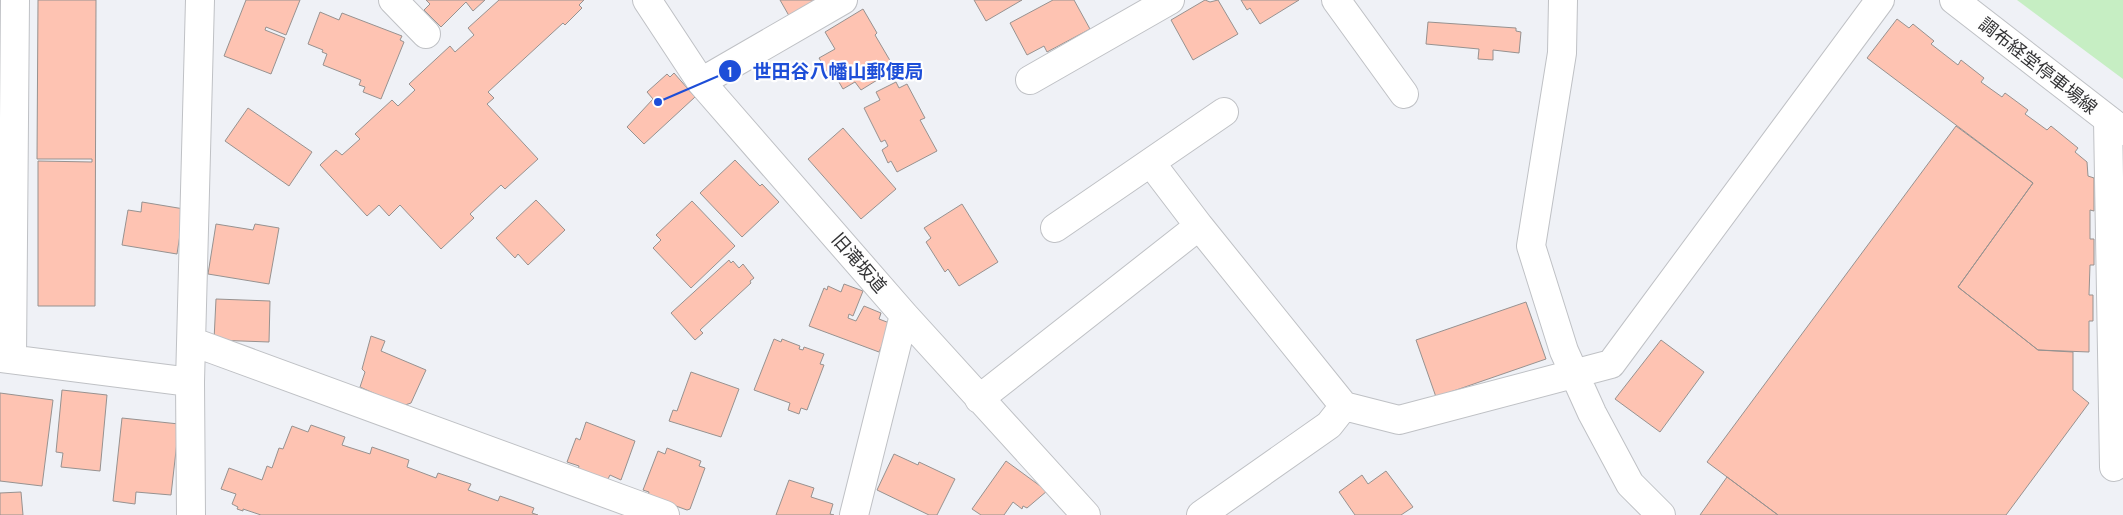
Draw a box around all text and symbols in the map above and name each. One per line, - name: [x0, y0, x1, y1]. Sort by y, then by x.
- street label: 調布経堂停車場線: [1974, 13, 2102, 119]
- callout: 世田谷八幡山郵便局: [718, 54, 934, 88]
- text: 世田谷八幡山郵便局: [752, 61, 924, 83]
- text: 1: [727, 63, 733, 81]
- street label: 旧滝坂道: [827, 229, 891, 297]

